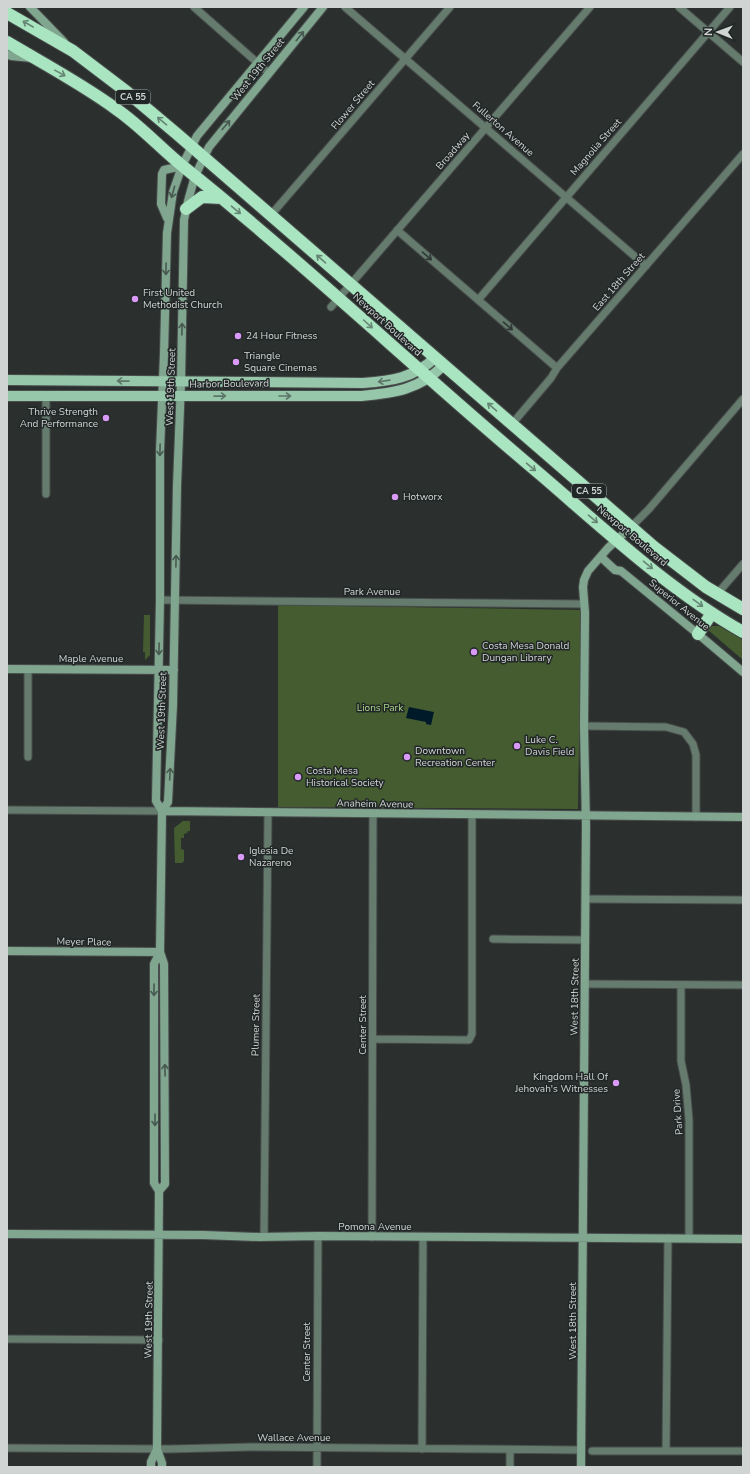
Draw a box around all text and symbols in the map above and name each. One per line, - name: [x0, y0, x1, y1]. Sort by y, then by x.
- north arrow: [698, 12, 738, 52]
- one-way arrow: [22, 20, 34, 28]
- text: N: [701, 28, 716, 36]
- one-way arrow: [295, 30, 304, 41]
- street label: West 19th Street: [228, 35, 288, 105]
- one-way arrow: [54, 69, 66, 77]
- street label: Flower Street: [328, 77, 378, 133]
- road number: CA 55: [116, 90, 150, 104]
- street label: Fullerton Avenue: [469, 98, 537, 160]
- street label: Magnolia Street: [567, 115, 625, 179]
- one-way arrow: [156, 116, 167, 125]
- one-way arrow: [221, 120, 230, 131]
- street label: Broadway: [433, 129, 474, 173]
- one-way arrow: [169, 185, 176, 198]
- one-way arrow: [230, 205, 241, 214]
- street label: East 18th Street: [590, 250, 649, 314]
- one-way arrow: [422, 251, 432, 260]
- one-way arrow: [315, 255, 326, 264]
- one-way arrow: [162, 262, 169, 275]
- place label: First United Methodist Church: [143, 286, 222, 312]
- street label: Newport Boulevard: [350, 290, 425, 360]
- marker: First United Methodist Church: [130, 294, 140, 304]
- one-way arrow: [363, 319, 373, 329]
- one-way arrow: [502, 321, 513, 330]
- one-way arrow: [178, 323, 186, 336]
- place label: 24 Hour Fitness: [246, 329, 318, 343]
- marker: 24 Hour Fitness: [233, 331, 243, 341]
- street label: West 19th Street: [163, 347, 179, 426]
- place label: Triangle Square Cinemas: [244, 349, 317, 375]
- marker: Triangle Square Cinemas: [231, 357, 241, 367]
- street label: Harbor Boulevard: [189, 376, 269, 392]
- one-way arrow: [377, 377, 390, 385]
- one-way arrow: [117, 378, 130, 385]
- one-way arrow: [213, 392, 226, 400]
- one-way arrow: [278, 392, 291, 400]
- one-way arrow: [487, 403, 498, 412]
- place label: Thrive Strength And Performance: [20, 405, 98, 431]
- marker: Thrive Strength And Performance: [101, 413, 111, 423]
- one-way arrow: [156, 443, 164, 456]
- one-way arrow: [526, 462, 536, 471]
- road number: CA 55: [572, 484, 606, 498]
- place label: Hotworx: [403, 490, 443, 504]
- marker: Hotworx: [390, 492, 400, 502]
- street label: Newport Boulevard: [594, 502, 670, 570]
- one-way arrow: [587, 515, 598, 524]
- one-way arrow: [172, 555, 180, 568]
- one-way arrow: [642, 560, 653, 569]
- street label: Superior Avenue: [646, 576, 712, 634]
- street label: Park Avenue: [344, 585, 400, 599]
- one-way arrow: [693, 599, 704, 607]
- place label: Costa Mesa Donald Dungan Library: [482, 639, 569, 665]
- one-way arrow: [155, 642, 163, 655]
- marker: Costa Mesa Donald Dungan Library: [469, 647, 479, 657]
- street label: Maple Avenue: [59, 652, 123, 666]
- street label: West 19th Street: [154, 671, 170, 750]
- park label: Lions Park: [357, 701, 404, 715]
- place label: Luke C. Davis Field: [525, 733, 575, 759]
- marker: Luke C. Davis Field: [512, 741, 522, 751]
- place label: Downtown Recreation Center: [415, 744, 495, 770]
- marker: Downtown Recreation Center: [402, 752, 412, 762]
- place label: Costa Mesa Historical Society: [306, 764, 385, 790]
- one-way arrow: [166, 768, 173, 781]
- marker: Costa Mesa Historical Society: [293, 772, 303, 782]
- street label: Anaheim Avenue: [337, 796, 413, 812]
- place label: Iglesia De Nazareno: [249, 844, 293, 870]
- marker: Iglesia De Nazareno: [236, 852, 246, 862]
- street label: Meyer Place: [56, 935, 112, 949]
- street label: West 18th Street: [567, 958, 583, 1036]
- one-way arrow: [150, 983, 158, 996]
- street label: Plumer Street: [248, 993, 264, 1056]
- street label: Center Street: [356, 995, 370, 1055]
- one-way arrow: [161, 1064, 169, 1077]
- place label: Kingdom Hall Of Jehovah's Witnesses: [514, 1070, 609, 1096]
- marker: Kingdom Hall Of Jehovah's Witnesses: [611, 1078, 621, 1088]
- street label: Park Drive: [669, 1088, 687, 1136]
- one-way arrow: [151, 1113, 159, 1126]
- street label: Pomona Avenue: [338, 1220, 412, 1234]
- street label: West 19th Street: [141, 1281, 157, 1359]
- street label: West 18th Street: [566, 1282, 580, 1360]
- street label: Center Street: [300, 1322, 314, 1382]
- street label: Wallace Avenue: [257, 1431, 331, 1445]

